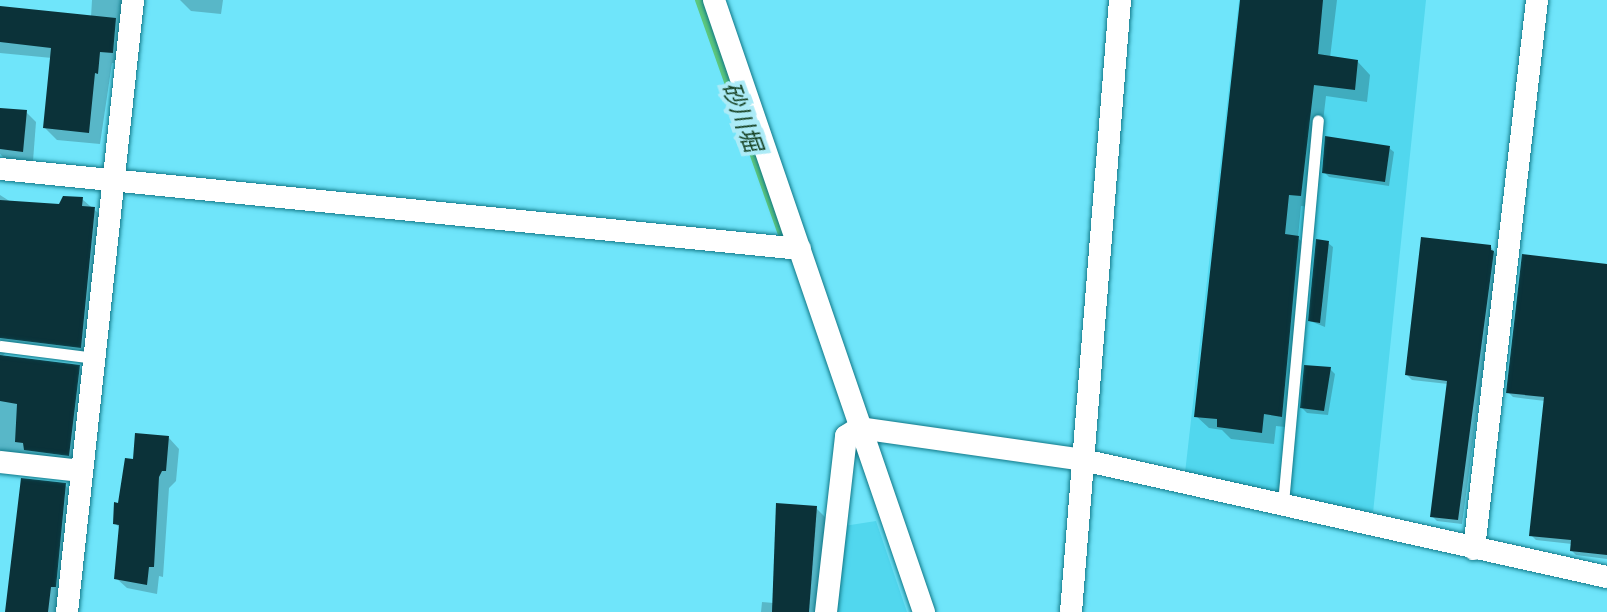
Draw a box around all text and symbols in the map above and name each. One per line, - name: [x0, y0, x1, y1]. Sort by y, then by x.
- water label: 砂川堀: [715, 78, 767, 156]

